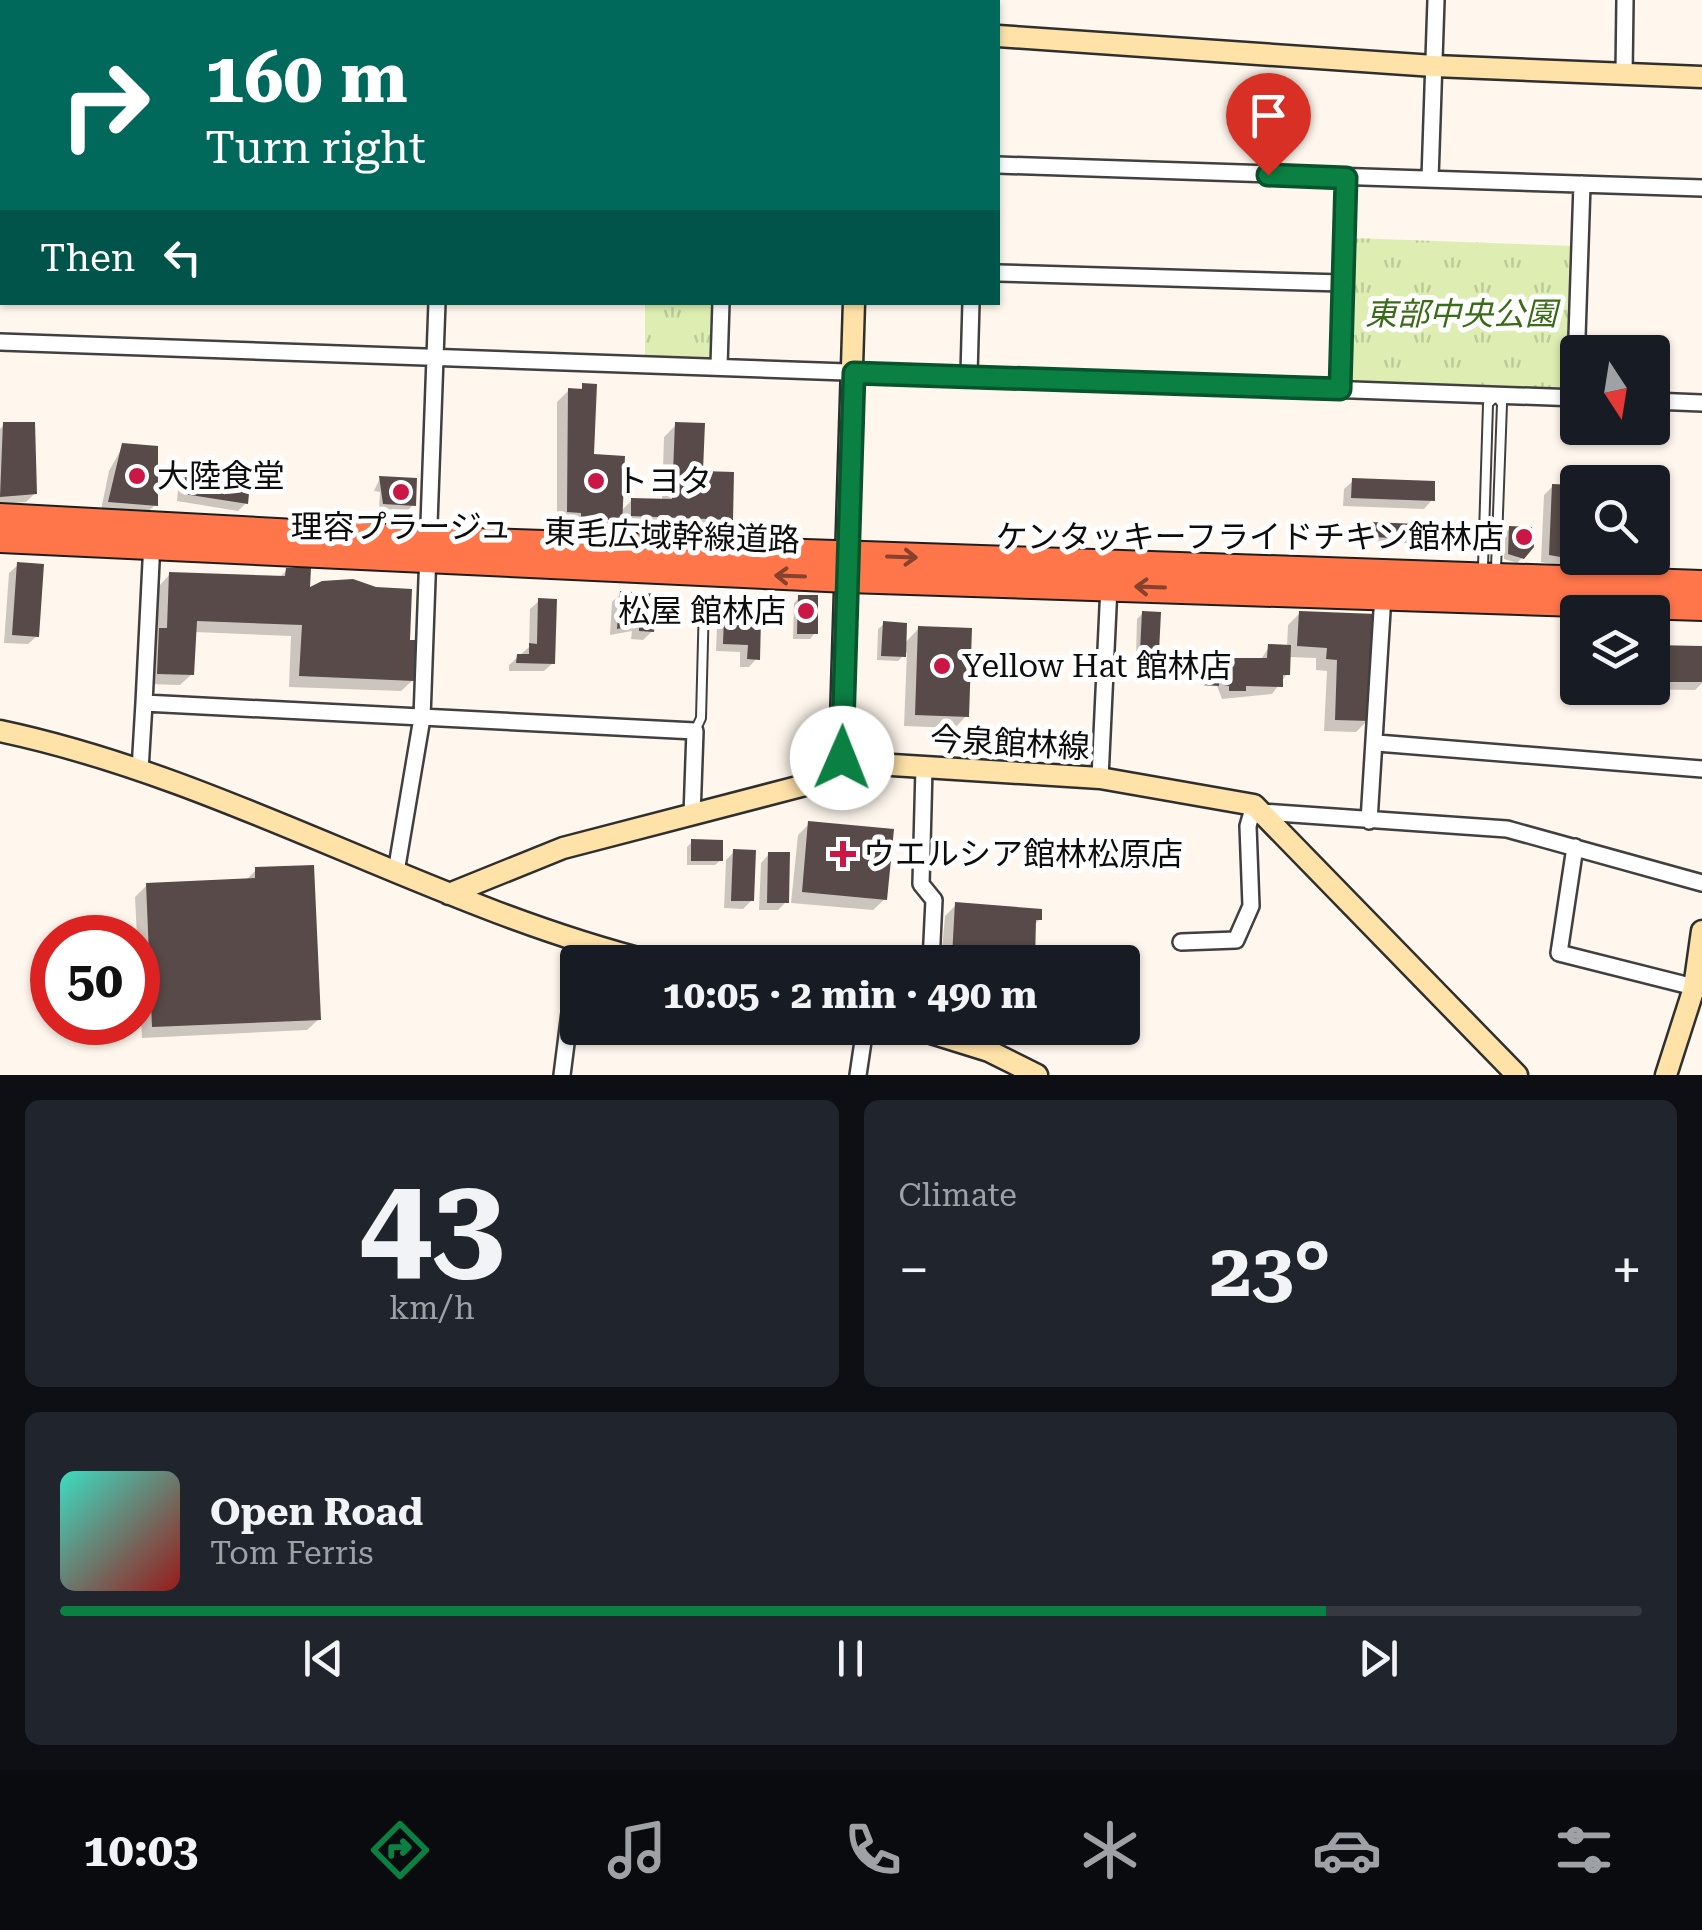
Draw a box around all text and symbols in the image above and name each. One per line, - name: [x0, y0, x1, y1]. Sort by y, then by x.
- text: 160 m: [205, 37, 408, 119]
- icon: right: [40, 40, 170, 170]
- pin: [1226, 73, 1311, 176]
- icon: arrive: [1241, 88, 1296, 143]
- text: Turn right: [205, 121, 426, 174]
- icon: left: [155, 230, 210, 285]
- text: Then: [40, 236, 135, 280]
- park label: 東部中央公園: [1365, 295, 1561, 333]
- north arrow: [1560, 335, 1670, 445]
- map controls: [1560, 335, 1670, 705]
- place label: 大陸食堂: [157, 457, 285, 495]
- place label: トヨタ: [616, 462, 712, 500]
- marker: 大陸食堂: [126, 465, 148, 487]
- button: search: [1560, 465, 1670, 575]
- marker: トヨタ: [585, 470, 607, 492]
- marker: 理容プラージュ: [390, 481, 412, 503]
- place label: 理容プラージュ: [290, 508, 512, 546]
- street label: 東毛広域幹線道路: [543, 513, 801, 559]
- place label: ケンタッキーフライドチキン館林店: [996, 518, 1504, 556]
- marker: ケンタッキーフライドチキン館林店: [1513, 526, 1535, 548]
- one-way arrow: [885, 548, 917, 567]
- one-way arrow: [774, 566, 807, 585]
- one-way arrow: [1134, 578, 1166, 597]
- place label: 松屋 館林店: [618, 592, 786, 630]
- button: layers: [1560, 595, 1670, 705]
- marker: 松屋 館林店: [795, 600, 817, 622]
- place label: Yellow Hat 館林店: [962, 647, 1231, 685]
- marker: Yellow Hat 館林店: [931, 655, 953, 677]
- position arrow: [790, 706, 894, 810]
- street label: 今泉館林線: [929, 720, 1091, 766]
- place label: ウエルシア館林松原店: [863, 835, 1183, 873]
- marker: ウエルシア館林松原店: [832, 843, 854, 865]
- speed limit sign: 50: [30, 915, 160, 1045]
- text: 10:05 · 2 min · 490 m: [663, 973, 1037, 1017]
- text: 43: [359, 1147, 505, 1300]
- text: Climate: [899, 1176, 1017, 1214]
- text: 23°: [1210, 1226, 1331, 1314]
- text: −: [899, 1238, 929, 1302]
- text: +: [1611, 1238, 1642, 1302]
- text: km/h: [389, 1289, 475, 1327]
- text: Open Road: [210, 1490, 423, 1534]
- text: Tom Ferris: [210, 1534, 373, 1572]
- icon: previous: [296, 1631, 351, 1686]
- icon: pause: [823, 1631, 878, 1686]
- icon: next: [1351, 1631, 1406, 1686]
- icon: directions: [365, 1815, 435, 1885]
- icon: music: [602, 1815, 672, 1885]
- icon: phone: [838, 1815, 908, 1885]
- icon: climate: [1075, 1815, 1145, 1885]
- icon: car: [1312, 1815, 1382, 1885]
- icon: filters: [1549, 1815, 1619, 1885]
- text: 10:03: [83, 1824, 198, 1877]

